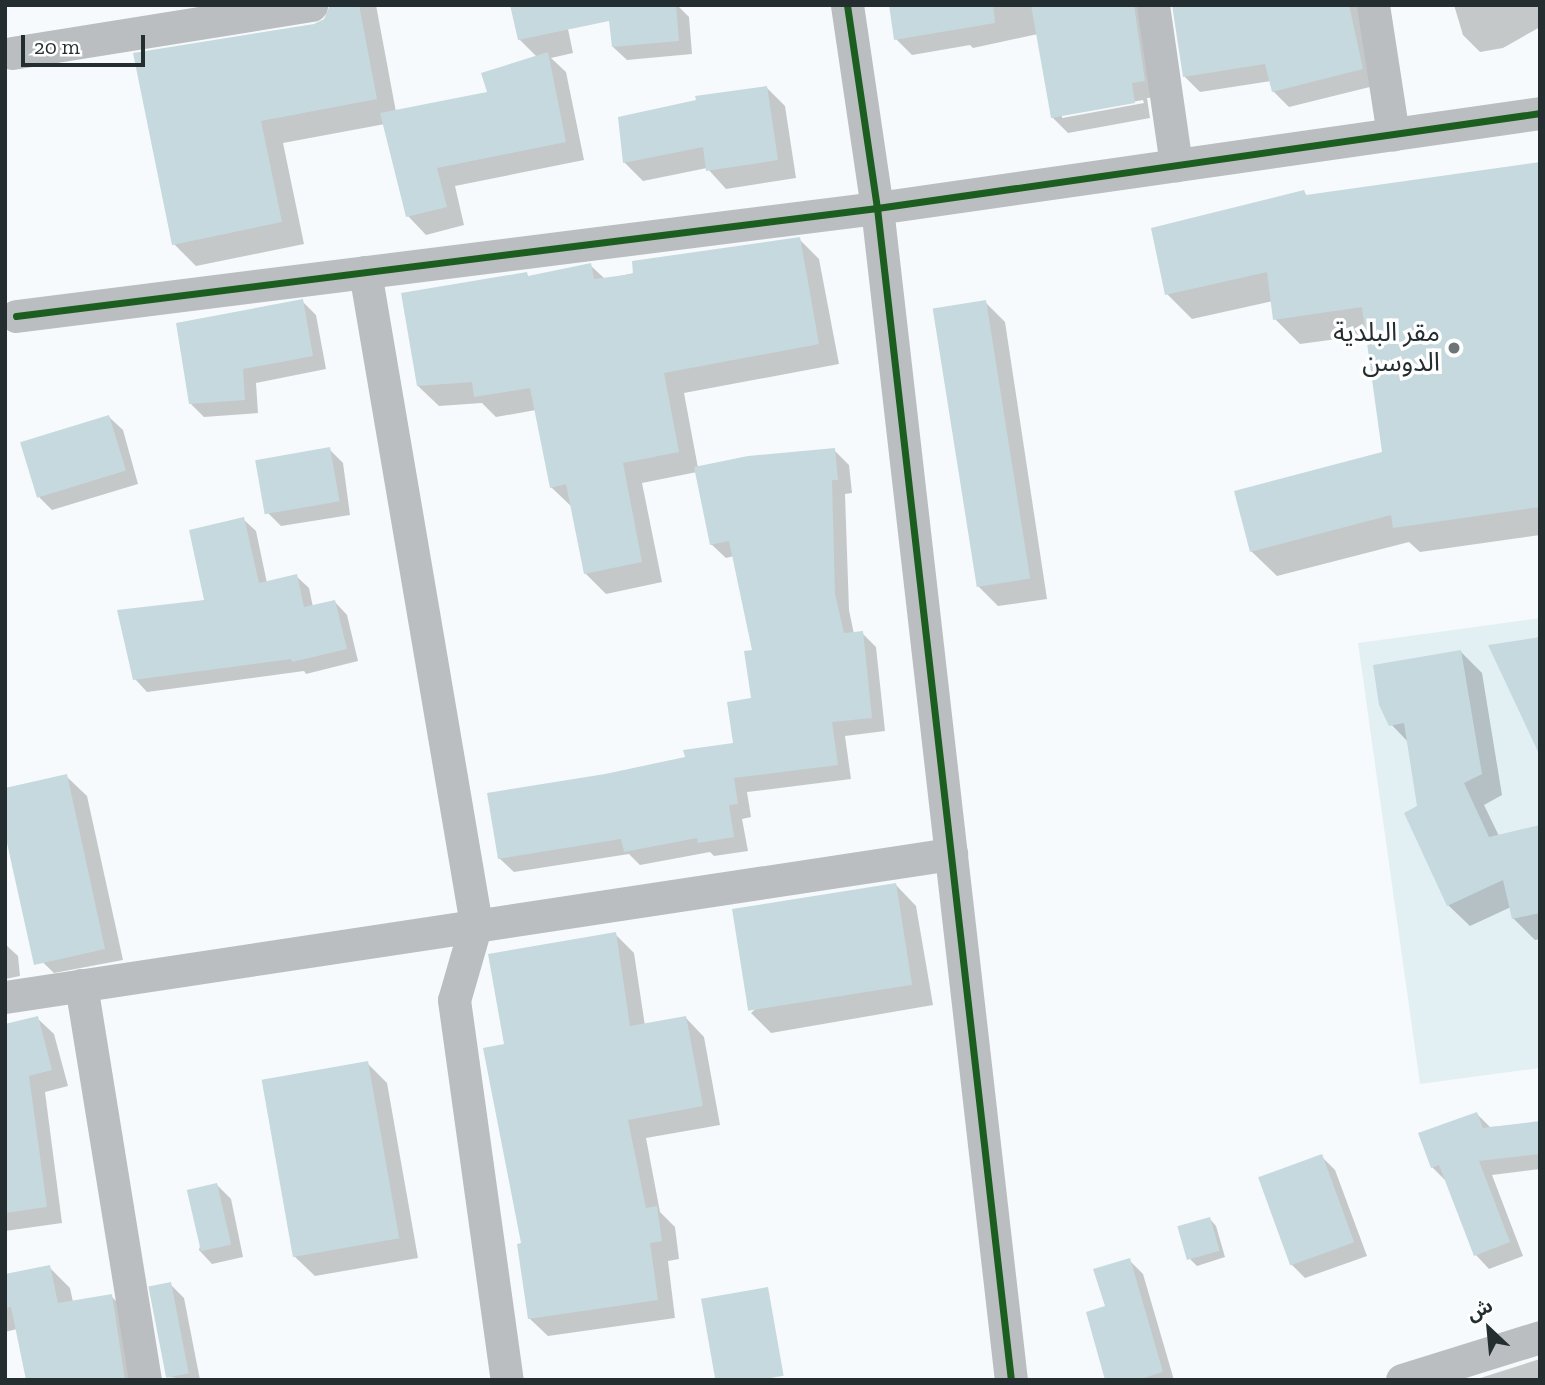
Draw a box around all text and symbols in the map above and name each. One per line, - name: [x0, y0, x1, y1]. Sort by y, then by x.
- scale bar: [24, 21, 149, 65]
- text: 20 m: [34, 34, 80, 59]
- place label: مقر البلدية الدوسن: [1333, 317, 1440, 378]
- marker: مقر البلدية الدوسن: [1446, 340, 1462, 356]
- north arrow: [1454, 1294, 1524, 1364]
- text: ش: [1463, 1294, 1496, 1326]

